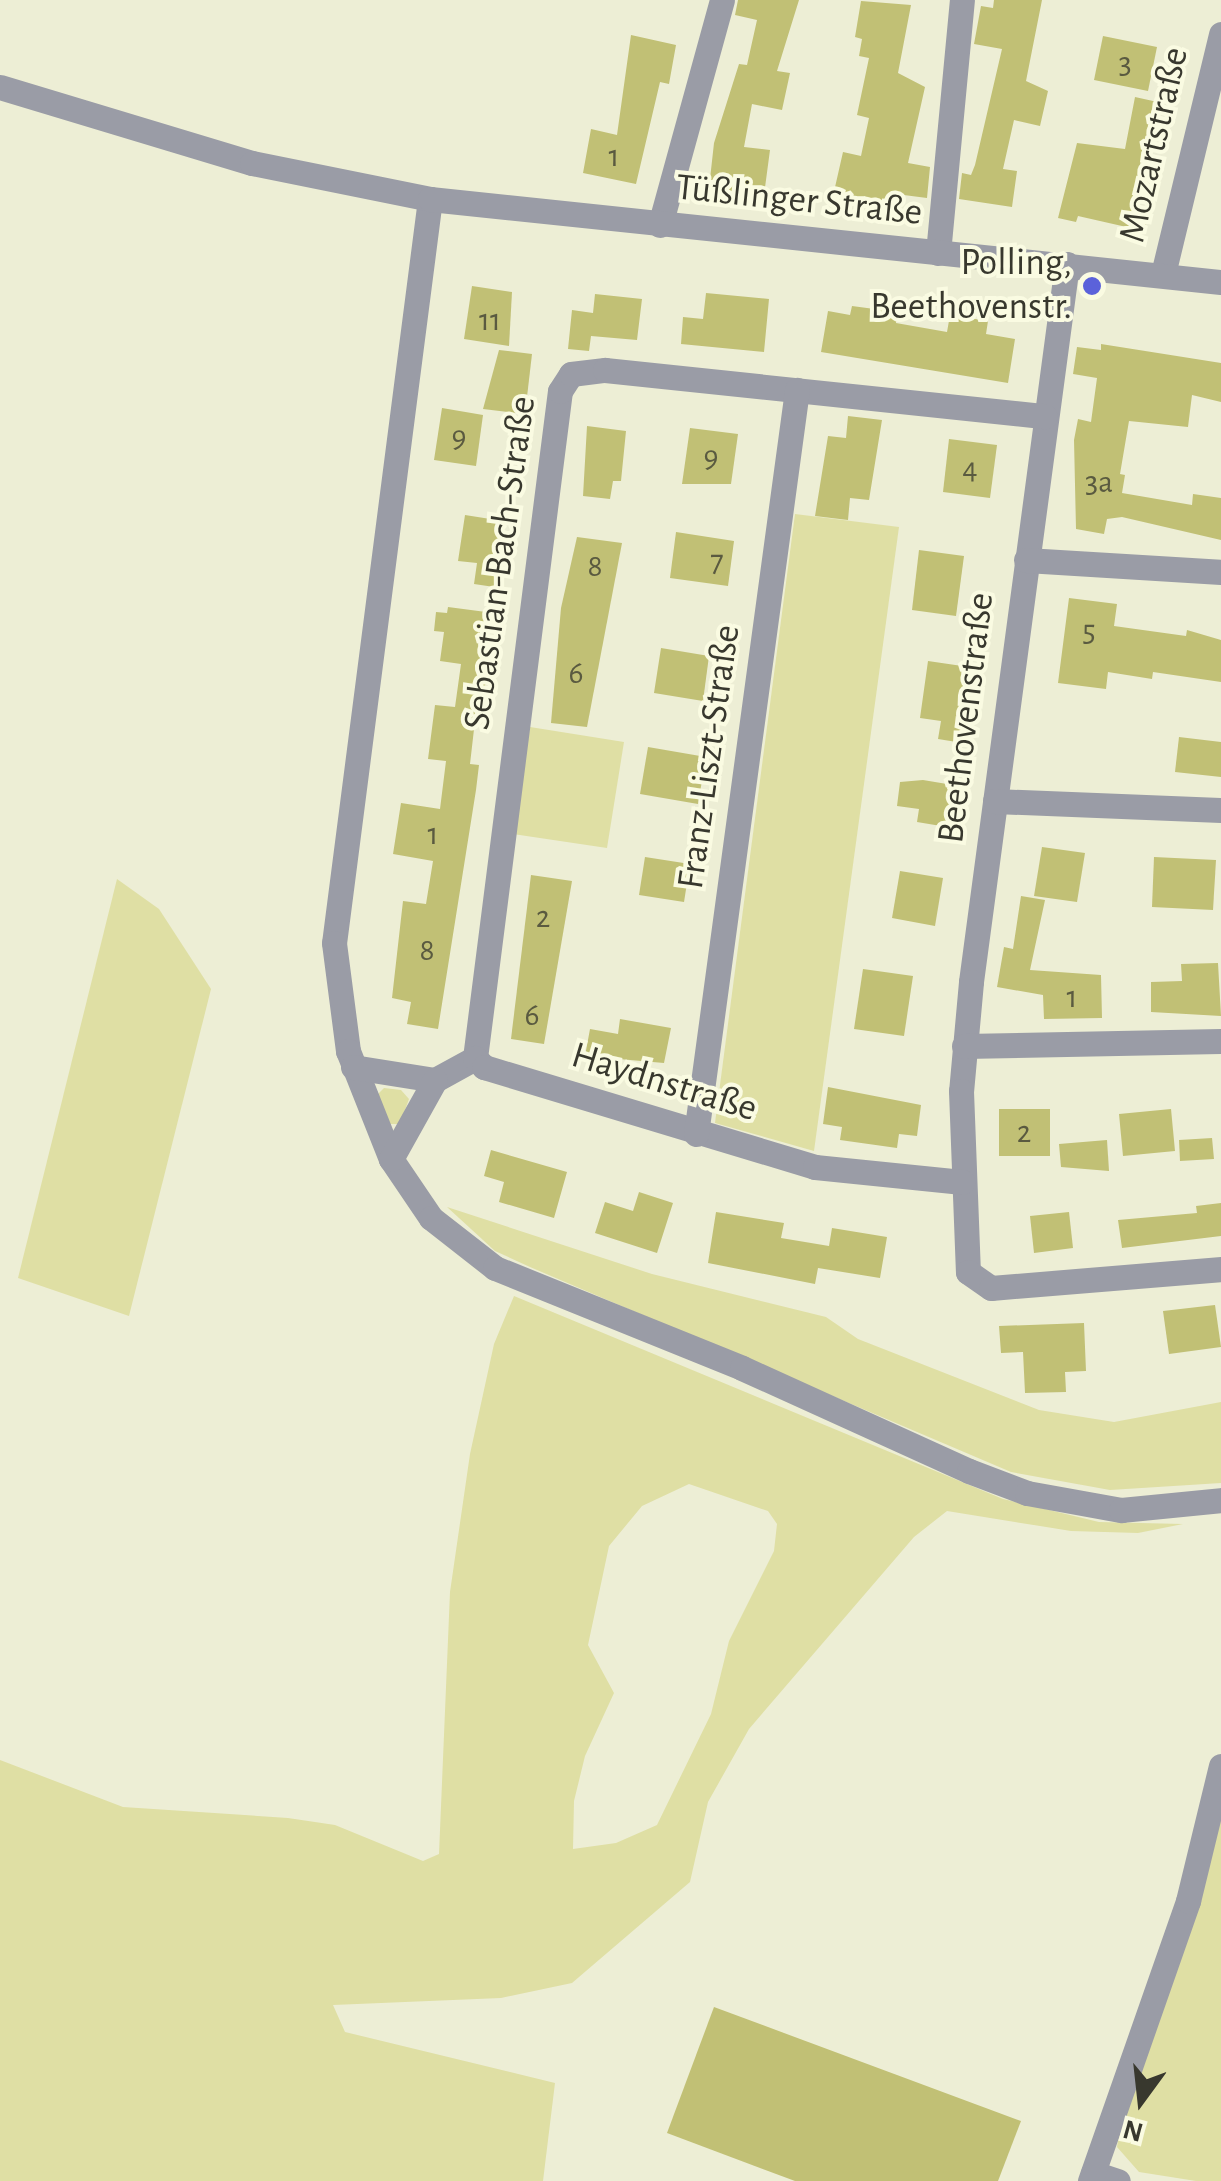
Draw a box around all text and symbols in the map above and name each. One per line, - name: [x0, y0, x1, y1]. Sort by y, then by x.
- street label: Mozartstraße: [1110, 43, 1200, 247]
- house number: 3: [1118, 44, 1132, 82]
- house number: 1: [608, 137, 620, 175]
- street label: Tüßlinger Straße: [674, 165, 924, 237]
- place label: Polling, Beethovenstr.: [870, 241, 1072, 330]
- marker: Polling, Beethovenstr.: [1081, 275, 1103, 297]
- house number: 11: [479, 301, 501, 339]
- street label: Sebastian-Bach-Straße: [455, 393, 547, 733]
- house number: 9: [451, 418, 467, 456]
- house number: 9: [703, 438, 719, 476]
- house number: 4: [962, 449, 978, 487]
- house number: 3a: [1085, 463, 1113, 501]
- house number: 7: [710, 542, 724, 580]
- house number: 8: [587, 547, 603, 585]
- street label: Beethovenstraße: [929, 590, 1005, 846]
- house number: 5: [1082, 612, 1096, 650]
- street label: Franz-Liszt-Straße: [669, 622, 751, 892]
- house number: 6: [568, 654, 584, 692]
- house number: 1: [427, 815, 439, 853]
- house number: 2: [536, 898, 550, 936]
- house number: 8: [419, 931, 435, 969]
- house number: 1: [1066, 978, 1078, 1016]
- house number: 6: [524, 996, 540, 1034]
- street label: Haydnstraße: [566, 1033, 762, 1133]
- house number: 2: [1017, 1113, 1031, 1151]
- north arrow: [1091, 2051, 1191, 2151]
- text: N: [1120, 2114, 1146, 2146]

